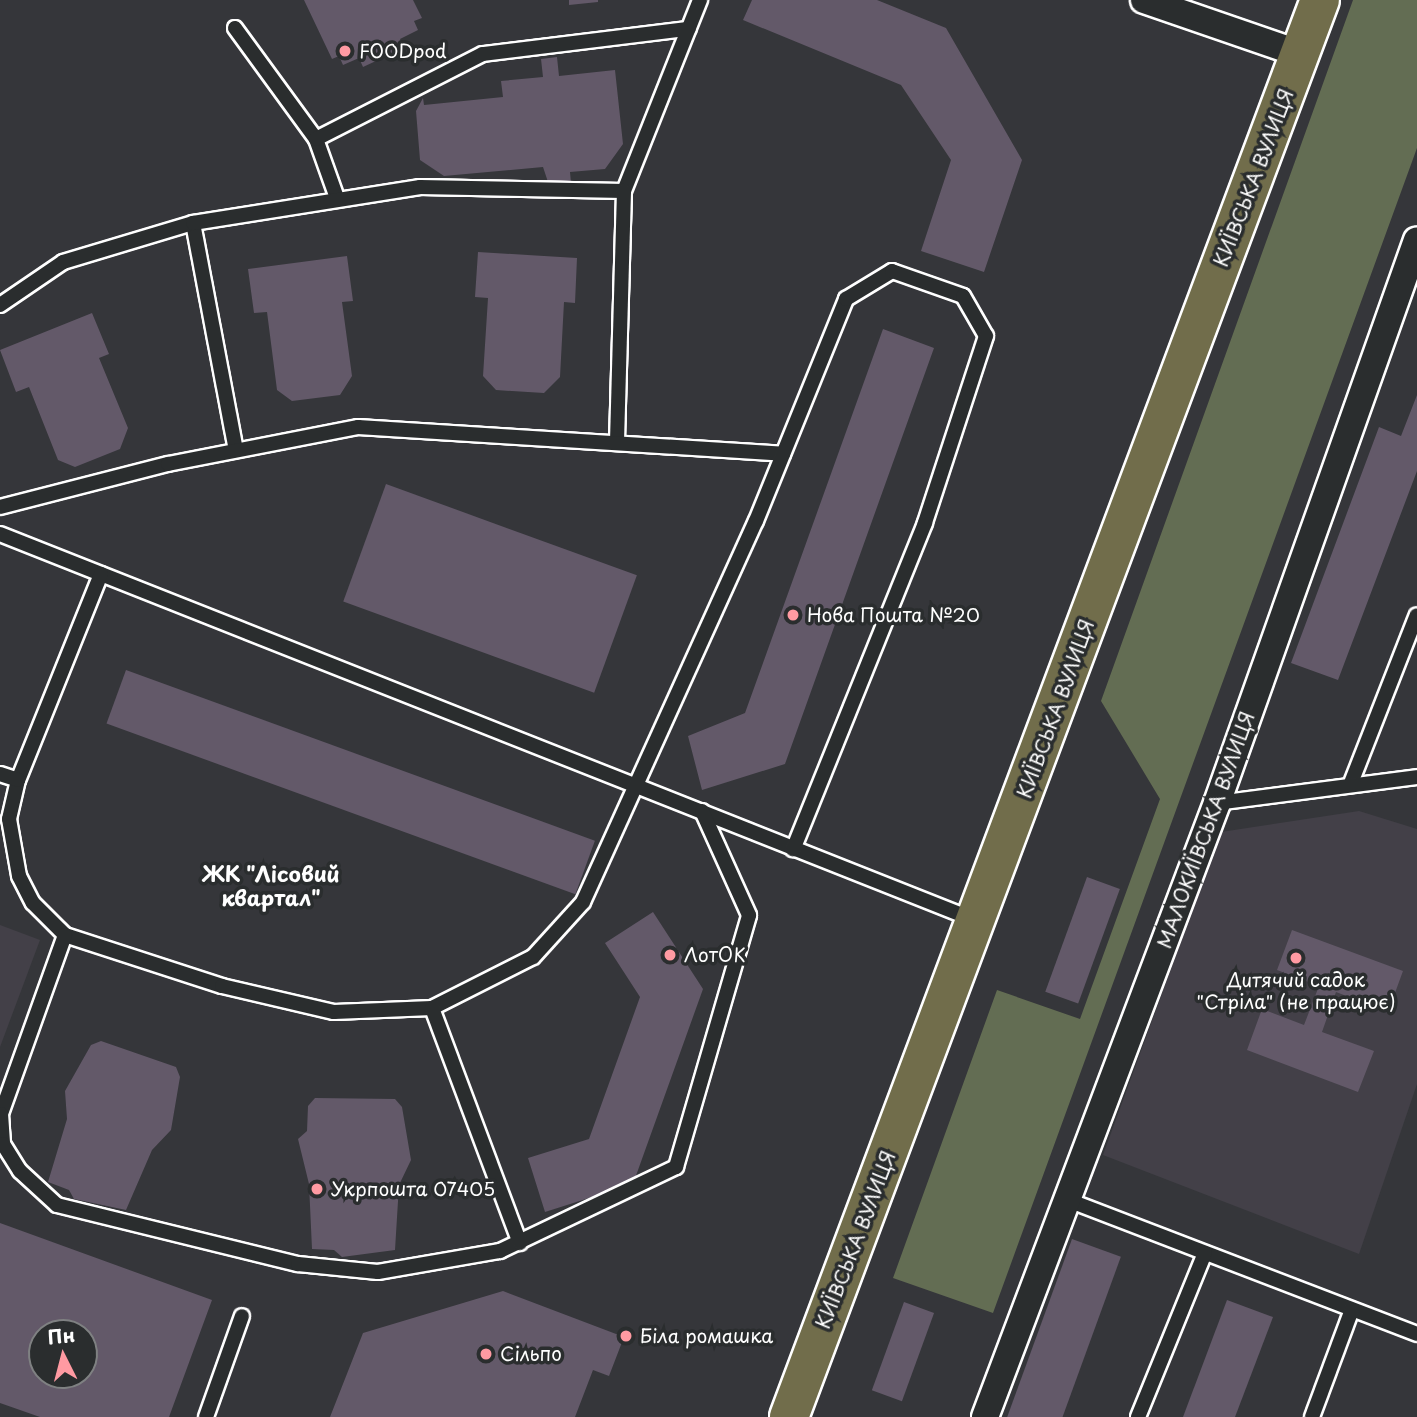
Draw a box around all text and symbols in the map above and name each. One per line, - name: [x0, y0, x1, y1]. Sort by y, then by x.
- place label: FOODpod: [359, 40, 447, 62]
- marker: FOODpod: [337, 43, 353, 59]
- street label: КИЇВСЬКА ВУЛИЦЯ: [1210, 86, 1298, 270]
- place label: Нова Пошта №20: [807, 604, 981, 626]
- marker: Нова Пошта №20: [785, 607, 801, 623]
- street label: КИЇВСЬКА ВУЛИЦЯ: [1013, 617, 1099, 801]
- street label: МАЛОКИЇВСЬКА ВУЛИЦЯ: [1153, 709, 1259, 951]
- district label: ЖК "Лісовий квартал": [202, 860, 340, 910]
- place label: ЛотОК: [684, 944, 745, 966]
- marker: ЛотОК: [662, 947, 678, 963]
- marker: Дитячий садок "Стріла" (не працює): [1288, 950, 1304, 966]
- place label: Дитячий садок "Стріла" (не працює): [1196, 969, 1396, 1013]
- street label: КИЇВСЬКА ВУЛИЦЯ: [812, 1148, 900, 1332]
- place label: Укрпошта 07405: [331, 1178, 496, 1200]
- marker: Укрпошта 07405: [309, 1181, 325, 1197]
- north arrow: [28, 1319, 98, 1389]
- text: Пн: [46, 1320, 76, 1350]
- place label: Біла ромашка: [640, 1325, 774, 1347]
- marker: Біла ромашка: [618, 1328, 634, 1344]
- place label: Сільпо: [500, 1343, 562, 1365]
- marker: Сільпо: [478, 1346, 494, 1362]

